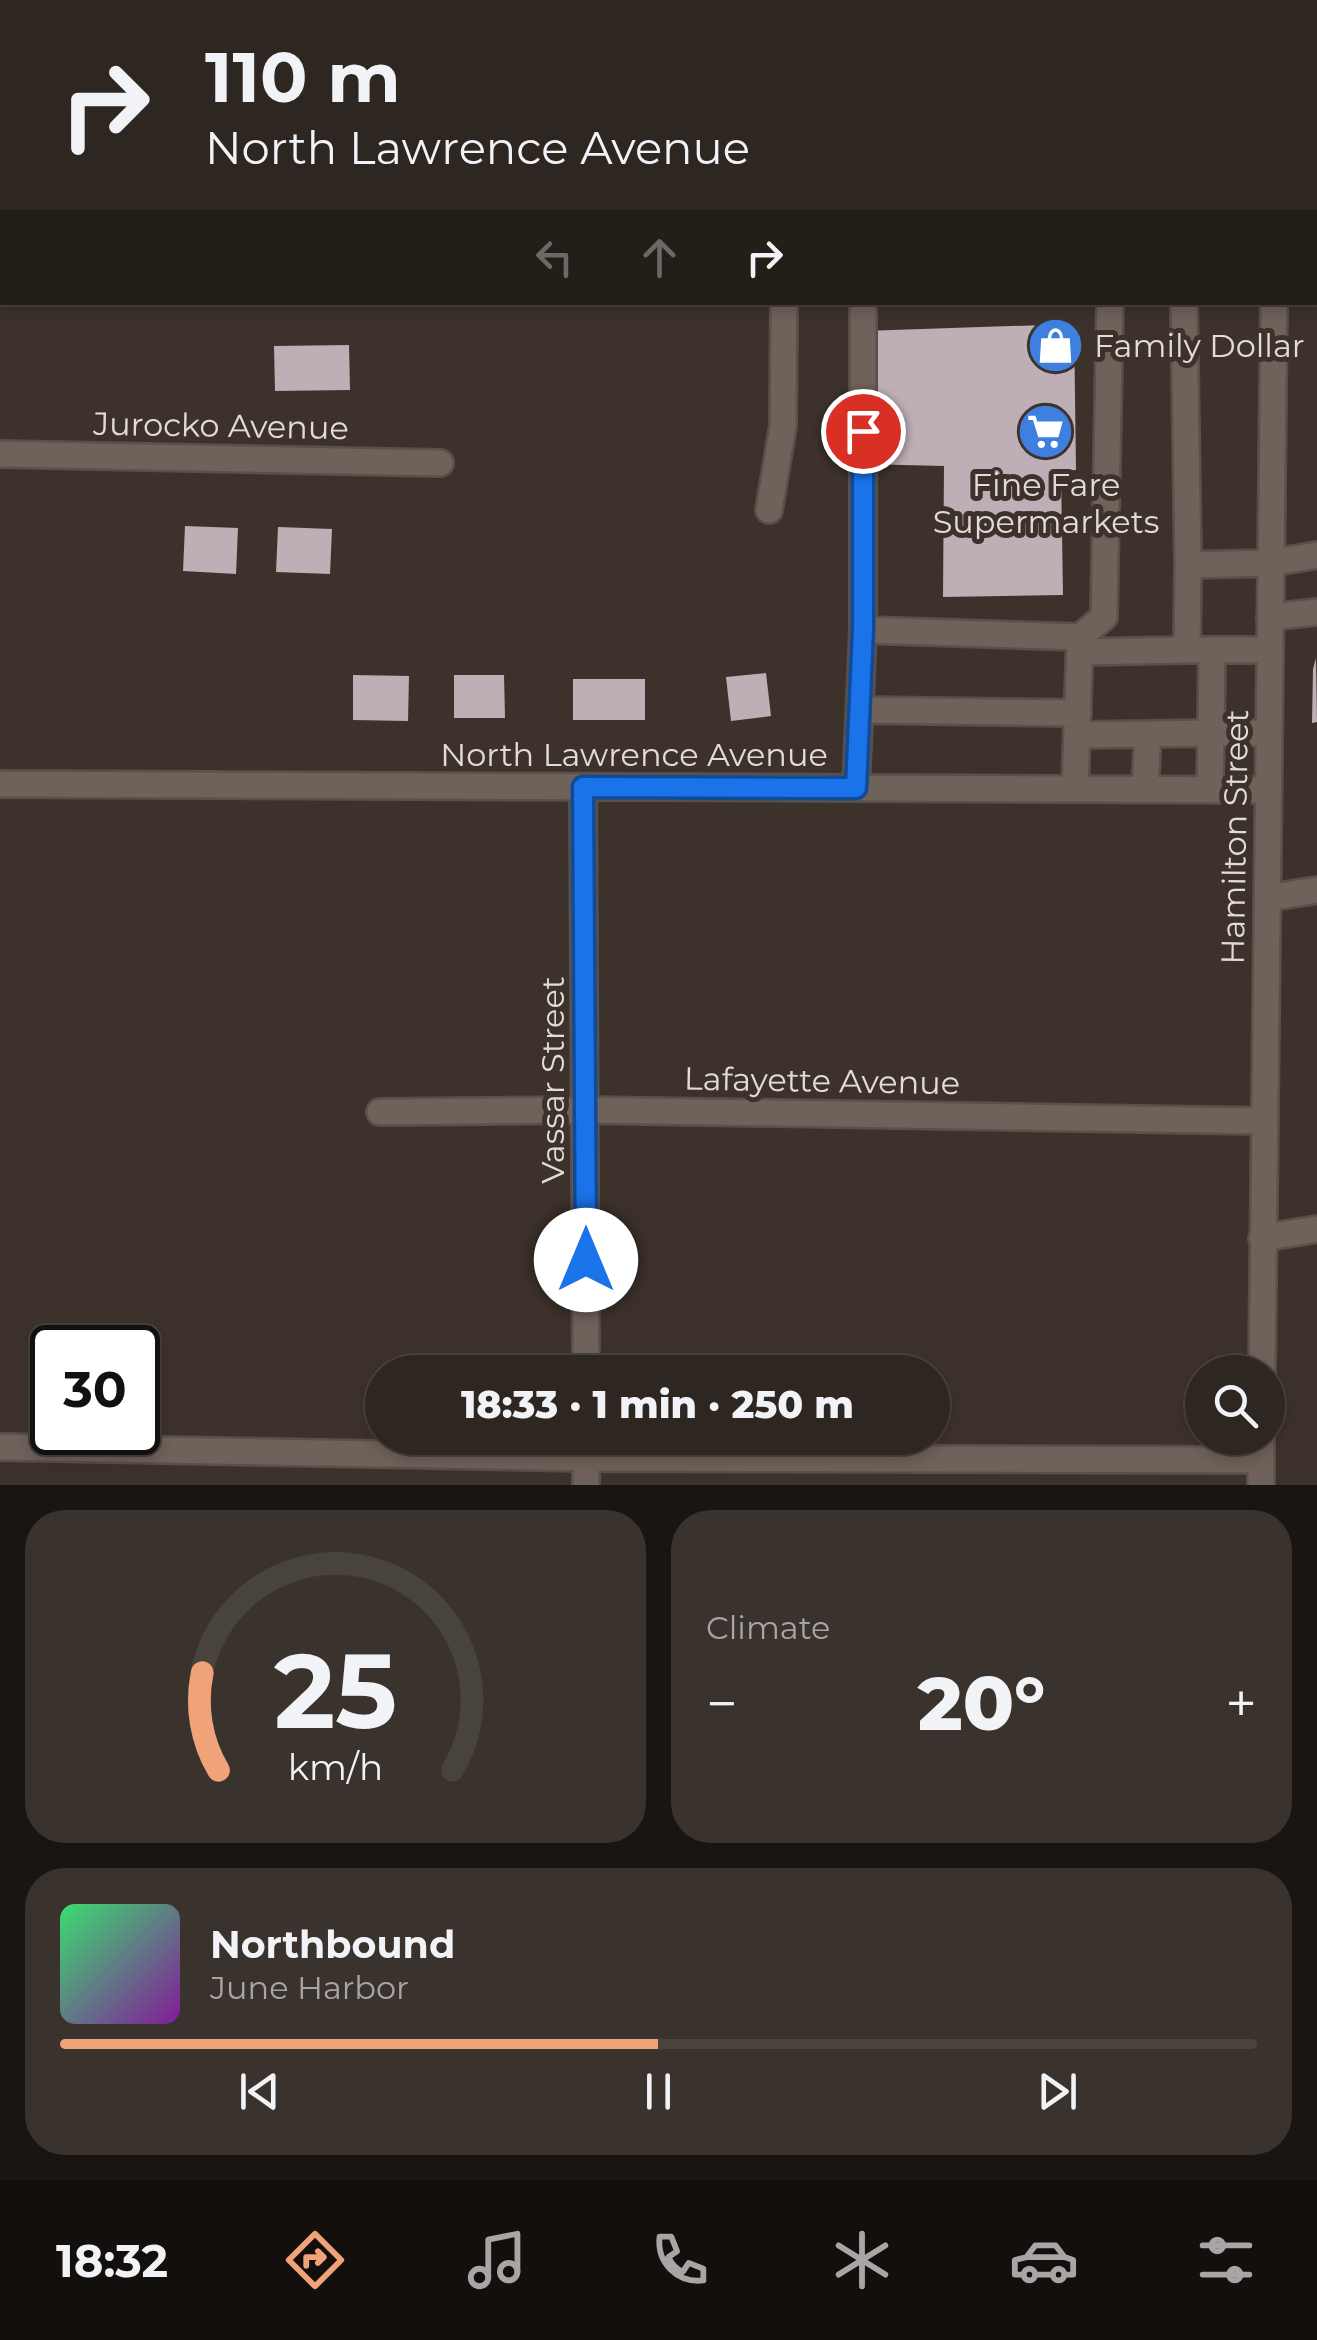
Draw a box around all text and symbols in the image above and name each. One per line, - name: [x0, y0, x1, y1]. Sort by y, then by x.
- text: 110 m: [205, 34, 401, 120]
- icon: right: [40, 40, 170, 170]
- text: North Lawrence Avenue: [205, 120, 750, 175]
- icon: left: [527, 230, 582, 285]
- icon: ahead: [632, 230, 687, 285]
- icon: right: [737, 230, 792, 285]
- shop icon: Family Dollar: [1025, 316, 1085, 376]
- place label: Family Dollar: [1094, 326, 1305, 365]
- pin: [821, 389, 906, 474]
- supermarket icon: Fine Fare Supermarkets: [1016, 401, 1076, 461]
- street label: Jurocko Avenue: [92, 404, 349, 447]
- icon: arrive: [836, 404, 891, 459]
- place label: Fine Fare Supermarkets: [933, 465, 1159, 541]
- street label: Hamilton Street: [1213, 709, 1256, 965]
- street label: North Lawrence Avenue: [440, 735, 828, 774]
- street label: Vassar Street: [533, 976, 572, 1184]
- street label: Lafayette Avenue: [684, 1059, 960, 1102]
- position arrow: [534, 1208, 638, 1312]
- speed limit sign: 30: [30, 1325, 160, 1455]
- map controls: [1185, 1355, 1285, 1455]
- button: search: [1185, 1355, 1285, 1455]
- text: 18:33 · 1 min · 250 m: [461, 1381, 854, 1428]
- text: Climate: [706, 1608, 830, 1647]
- text: 25: [274, 1627, 397, 1754]
- text: 20°: [918, 1657, 1045, 1749]
- text: −: [706, 1670, 738, 1737]
- text: +: [1225, 1670, 1257, 1737]
- text: km/h: [288, 1745, 383, 1789]
- text: Northbound: [210, 1921, 455, 1968]
- text: June Harbor: [210, 1968, 409, 2007]
- icon: previous: [232, 2064, 287, 2119]
- icon: pause: [631, 2064, 686, 2119]
- icon: next: [1030, 2064, 1085, 2119]
- icon: directions: [280, 2225, 350, 2295]
- icon: music: [462, 2225, 532, 2295]
- icon: phone: [645, 2225, 715, 2295]
- icon: climate: [827, 2225, 897, 2295]
- icon: car: [1009, 2225, 1079, 2295]
- icon: filters: [1191, 2225, 1261, 2295]
- text: 18:32: [56, 2233, 168, 2288]

